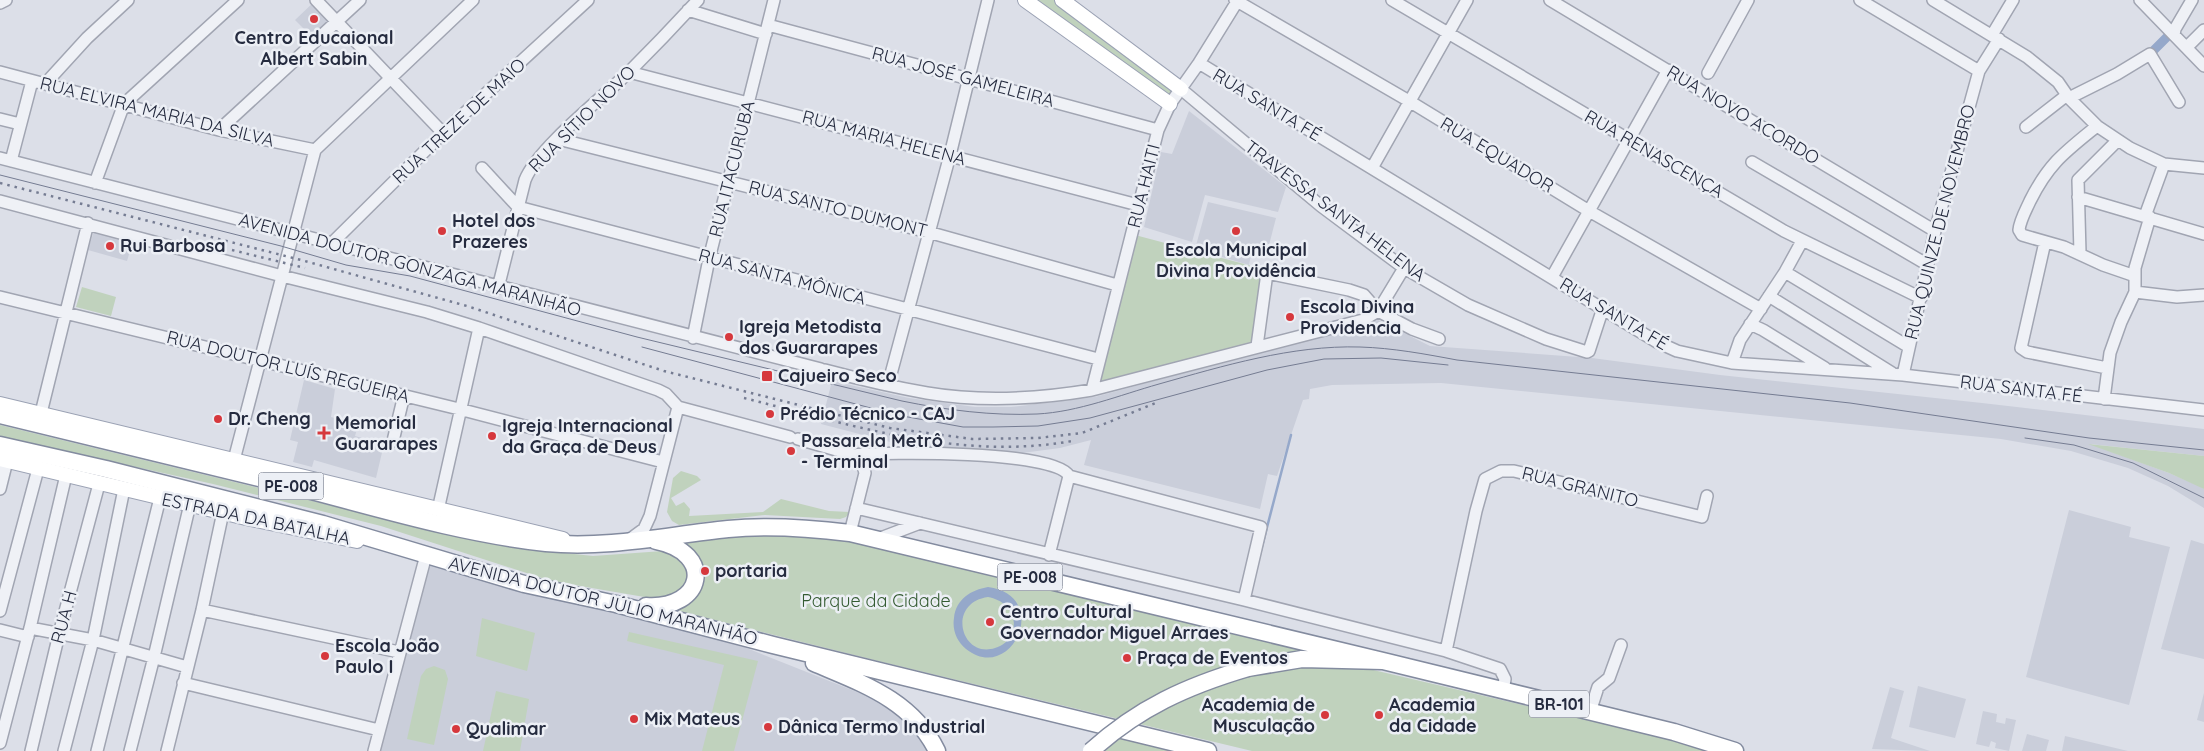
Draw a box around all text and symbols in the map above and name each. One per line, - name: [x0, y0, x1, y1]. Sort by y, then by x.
- marker: Centro Educaional Albert Sabin: [308, 13, 320, 25]
- place label: Centro Educaional Albert Sabin: [234, 26, 394, 70]
- street label: RUA JOSÉ GAMELEIRA: [869, 41, 1057, 112]
- street label: RUA TREZE DE MAIO: [387, 53, 530, 188]
- street label: RUA SÍTIO NOVO: [523, 60, 640, 177]
- street label: RUA NOVO ACORDO: [1663, 60, 1824, 169]
- street label: RUA SANTA FÉ: [1209, 63, 1326, 146]
- street label: RUA ELVIRA MARIA DA SILVA: [38, 71, 277, 152]
- street label: RUA ITACURUBA: [703, 98, 760, 240]
- street label: RUA QUINZE DE NOVEMBRO: [1899, 102, 1980, 342]
- street label: RUA RENASCENÇA: [1581, 104, 1728, 203]
- street label: RUA MARIA HELENA: [800, 105, 969, 171]
- street label: RUA EQUADOR: [1436, 112, 1558, 198]
- street label: TRAVESSA SANTA HELENA: [1240, 135, 1431, 287]
- street label: RUA HAITI: [1122, 142, 1165, 230]
- street label: RUA SANTO DUMONT: [746, 175, 930, 242]
- street label: AVENIDA DOUTOR GONZAGA MARANHÃO: [236, 208, 584, 321]
- place label: Hotel dos Prazeres: [452, 209, 536, 253]
- marker: Hotel dos Prazeres: [436, 225, 448, 237]
- marker: Escola Municipal Divina Providência: [1230, 225, 1242, 237]
- place label: Rui Barbosa: [120, 234, 226, 257]
- place label: Escola Municipal Divina Providência: [1156, 238, 1316, 282]
- marker: Rui Barbosa: [104, 240, 116, 252]
- street label: RUA SANTA MÔNICA: [696, 243, 869, 310]
- street label: RUA SANTA FÉ: [1556, 272, 1673, 355]
- place label: Escola Divina Providencia: [1300, 295, 1414, 339]
- marker: Escola Divina Providencia: [1284, 311, 1296, 323]
- place label: Igreja Metodista dos Guararapes: [739, 315, 882, 359]
- street label: RUA DOUTOR LUÍS REGUEIRA: [164, 325, 412, 408]
- marker: Igreja Metodista dos Guararapes: [723, 331, 735, 343]
- place label: Cajueiro Seco: [778, 364, 897, 387]
- marker: Cajueiro Seco: [760, 369, 774, 383]
- street label: RUA SANTA FÉ: [1959, 370, 2084, 407]
- place label: Prédio Técnico - CAJ: [780, 402, 955, 425]
- place label: Dr. Cheng: [228, 407, 311, 430]
- marker: Prédio Técnico - CAJ: [764, 408, 776, 420]
- place label: Memorial Guararapes: [335, 411, 438, 455]
- marker: Dr. Cheng: [212, 413, 224, 425]
- place label: Igreja Internacional da Graça de Deus: [502, 414, 673, 458]
- marker: Memorial Guararapes: [317, 426, 331, 440]
- place label: Passarela Metrô - Terminal: [801, 429, 943, 473]
- marker: Igreja Internacional da Graça de Deus: [486, 430, 498, 442]
- marker: Passarela Metrô - Terminal: [785, 445, 797, 457]
- street label: RUA GRANITO: [1519, 461, 1641, 512]
- road number: PE-008: [258, 472, 324, 500]
- street label: ESTRADA DA BATALHA: [160, 487, 353, 550]
- street label: AVENIDA DOUTOR JÚLIO MARANHÃO: [446, 551, 760, 650]
- place label: portaria: [715, 559, 787, 582]
- road number: PE-008: [998, 564, 1062, 590]
- marker: portaria: [699, 565, 711, 577]
- street label: RUA H: [45, 588, 82, 646]
- park label: Parque da Cidade: [801, 589, 951, 612]
- place label: Centro Cultural Governador Miguel Arraes: [1000, 600, 1229, 644]
- marker: Centro Cultural Governador Miguel Arraes: [984, 616, 996, 628]
- place label: Escola João Paulo I: [335, 634, 439, 678]
- place label: Praça de Eventos: [1137, 646, 1288, 669]
- marker: Escola João Paulo I: [319, 650, 331, 662]
- marker: Praça de Eventos: [1121, 652, 1133, 664]
- road number: BR-101: [1529, 691, 1589, 718]
- place label: Academia de Musculação: [1202, 693, 1315, 737]
- place label: Academia da Cidade: [1389, 693, 1477, 737]
- place label: Mix Mateus: [644, 707, 740, 730]
- marker: Academia de Musculação: [1319, 709, 1331, 721]
- marker: Academia da Cidade: [1373, 709, 1385, 721]
- marker: Mix Mateus: [628, 713, 640, 725]
- place label: Dânica Termo Industrial: [778, 715, 985, 738]
- place label: Qualimar: [466, 717, 546, 740]
- marker: Dânica Termo Industrial: [762, 721, 774, 733]
- marker: Qualimar: [450, 723, 462, 735]

